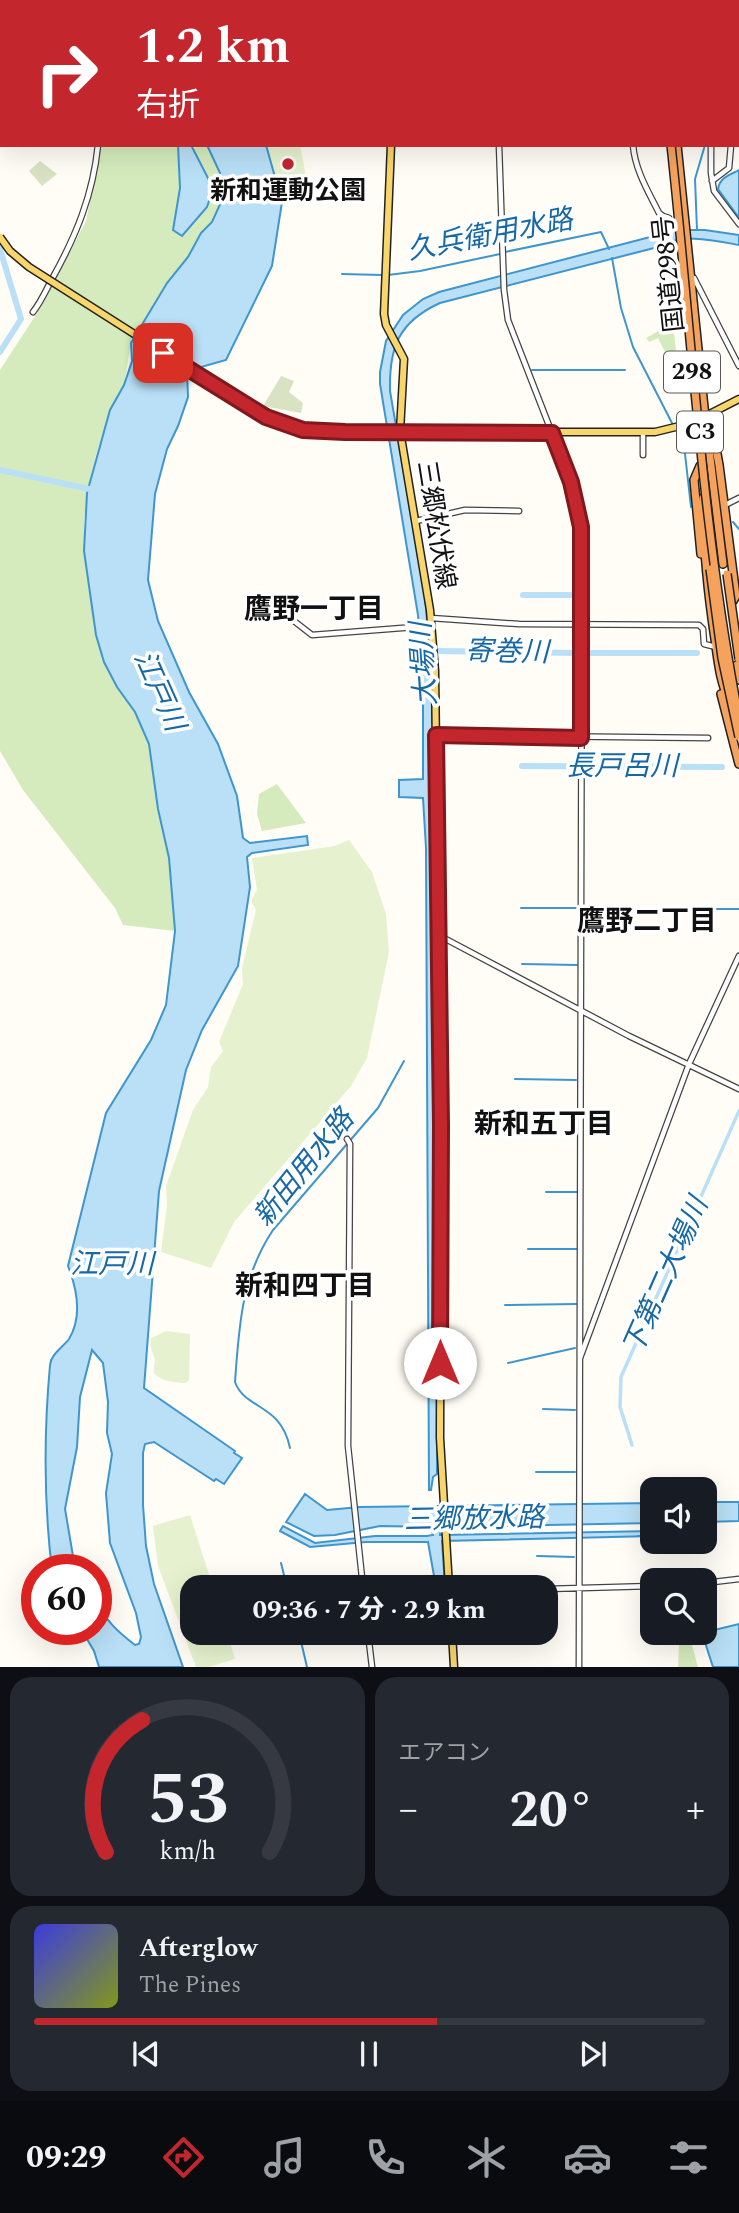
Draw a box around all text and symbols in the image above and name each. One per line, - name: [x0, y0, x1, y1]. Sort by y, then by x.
- text: 1.2 km: [136, 10, 290, 85]
- icon: right: [21, 28, 112, 119]
- text: 右折: [136, 81, 200, 130]
- marker: 新和運動公園: [280, 156, 296, 172]
- place label: 新和運動公園: [210, 171, 366, 211]
- water label: 久兵衛用水路: [403, 197, 579, 272]
- street label: 国道298号: [643, 214, 695, 334]
- pin: [133, 323, 193, 383]
- icon: arrive: [144, 334, 182, 372]
- road number: 298: [664, 352, 720, 393]
- road number: C3: [677, 412, 723, 452]
- street label: 三郷松伏線: [406, 458, 466, 592]
- district label: 鷹野一丁目: [244, 588, 384, 631]
- water label: 大場川: [399, 618, 448, 707]
- water label: 寄巻川: [465, 630, 552, 674]
- water label: 江戸川: [122, 644, 197, 741]
- water label: 長戸呂川: [566, 745, 681, 788]
- district label: 鷹野二丁目: [577, 900, 717, 943]
- water label: 新田用水路: [243, 1099, 366, 1236]
- district label: 新和五丁目: [474, 1103, 614, 1146]
- water label: 下第二大場川: [612, 1188, 721, 1361]
- water label: 江戸川: [70, 1243, 157, 1286]
- district label: 新和四丁目: [235, 1265, 375, 1308]
- position arrow: [403, 1326, 477, 1400]
- map controls: [640, 1477, 717, 1645]
- button: sound: [640, 1477, 717, 1554]
- water label: 三郷放水路: [404, 1496, 546, 1542]
- speed limit sign: 60: [21, 1554, 112, 1645]
- button: search: [640, 1568, 717, 1645]
- text: 09:36 · 7 分 · 2.9 km: [252, 1590, 486, 1630]
- text: エアコン: [399, 1736, 491, 1771]
- text: 53: [146, 1746, 228, 1857]
- text: 20°: [510, 1771, 594, 1850]
- text: −: [399, 1781, 418, 1839]
- text: +: [686, 1781, 705, 1839]
- text: km/h: [159, 1833, 215, 1871]
- text: Afterglow: [139, 1928, 258, 1968]
- text: The Pines: [139, 1968, 241, 2003]
- icon: previous: [127, 2035, 165, 2073]
- icon: pause: [350, 2035, 388, 2073]
- icon: next: [574, 2035, 612, 2073]
- text: 09:29: [26, 2133, 106, 2182]
- icon: directions: [159, 2133, 208, 2182]
- icon: music: [260, 2133, 309, 2182]
- icon: phone: [361, 2133, 410, 2182]
- icon: climate: [462, 2133, 511, 2182]
- icon: car: [563, 2133, 612, 2182]
- icon: filters: [664, 2133, 713, 2182]

